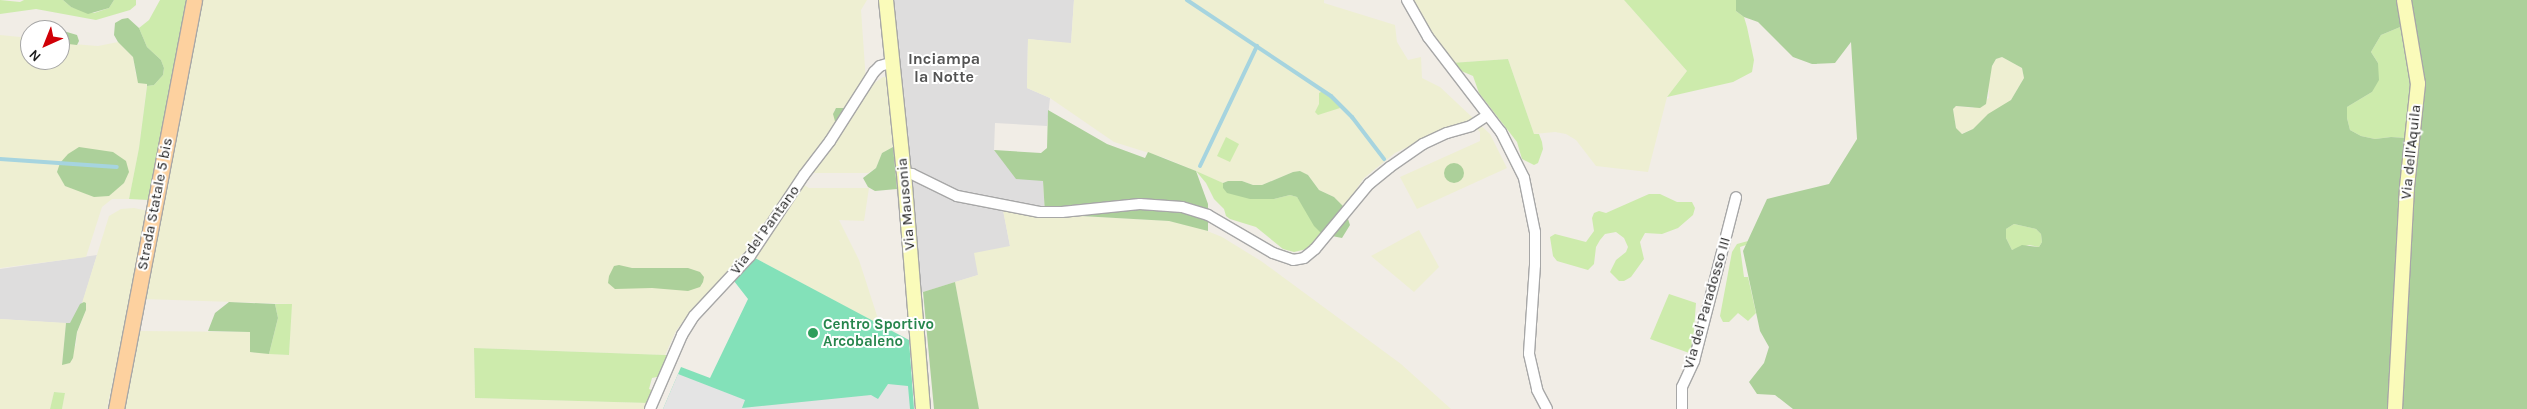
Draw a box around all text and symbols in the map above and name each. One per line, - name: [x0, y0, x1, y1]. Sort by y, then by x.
- north arrow: [20, 20, 70, 70]
- text: N: [25, 46, 44, 65]
- district label: Inciampa la Notte: [908, 49, 980, 87]
- street label: Via dell'Aquila: [2397, 104, 2425, 200]
- street label: Strada Statale 5 bis: [133, 136, 177, 272]
- street label: Via Mausonia: [893, 157, 919, 251]
- street label: Via del Pantano: [727, 182, 803, 278]
- street label: Via del Paradosso III: [1680, 235, 1734, 371]
- place label: Centro Sportivo Arcobaleno: [823, 315, 934, 350]
- marker: Centro Sportivo Arcobaleno: [807, 327, 819, 339]

